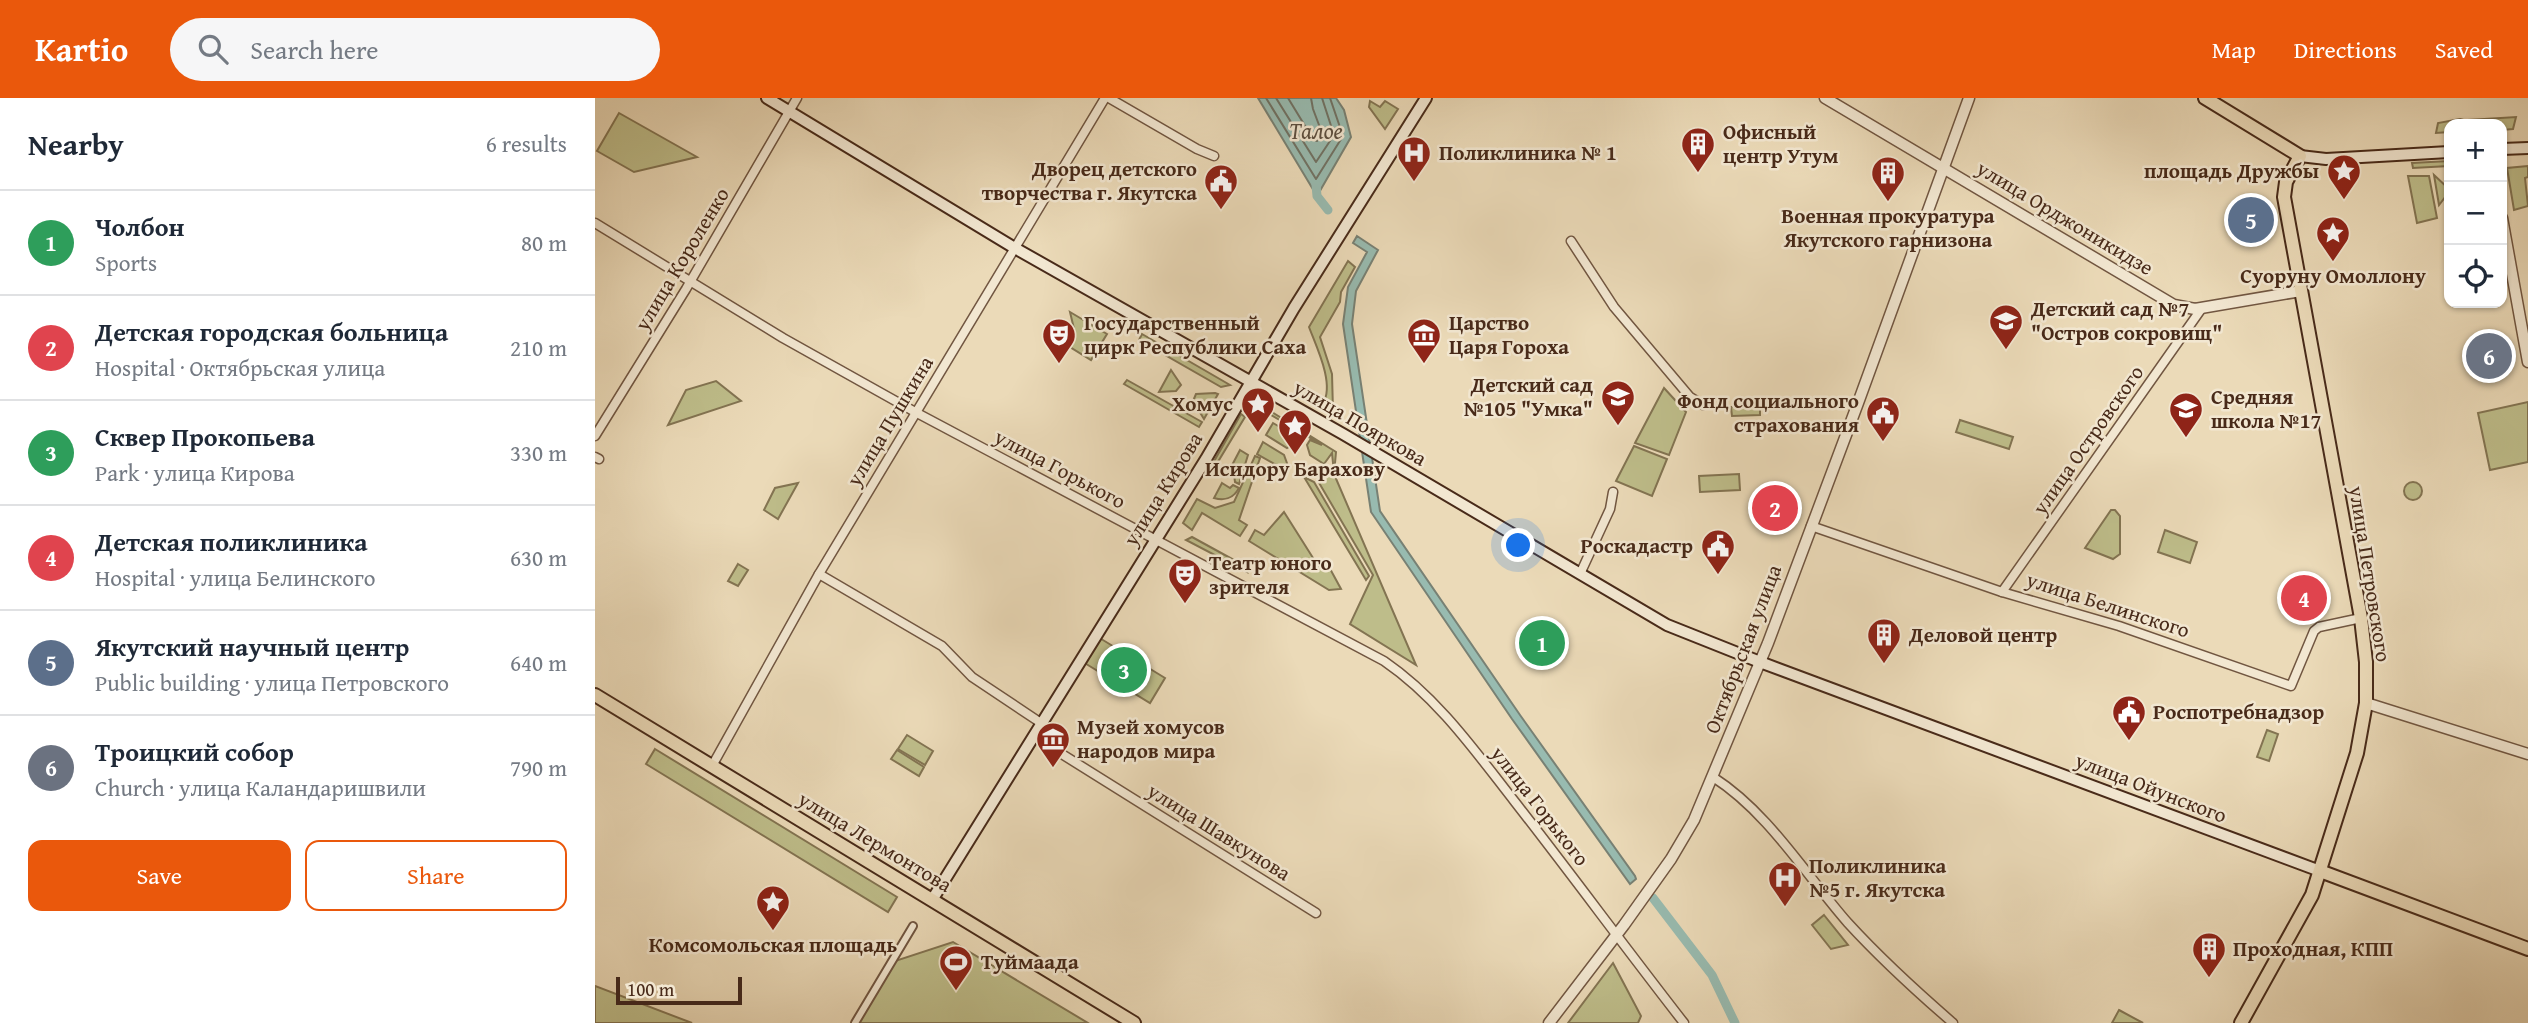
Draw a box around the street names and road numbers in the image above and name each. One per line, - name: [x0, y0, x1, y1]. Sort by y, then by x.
- street label: улица Орджоникидзе: [1970, 152, 2160, 283]
- street label: улица Короленко: [626, 181, 737, 337]
- street label: улица Пушкина: [838, 350, 941, 493]
- street label: улица Островского: [2024, 359, 2151, 522]
- street label: улица Пояркова: [1287, 371, 1433, 473]
- street label: улица Горького: [988, 420, 1131, 516]
- street label: улица Кирова: [1115, 426, 1210, 552]
- street label: улица Петровского: [2341, 483, 2400, 664]
- street label: Октябрьская улица: [1696, 560, 1789, 738]
- street label: улица Белинского: [2022, 563, 2194, 646]
- street label: улица Горького: [1483, 738, 1597, 872]
- street label: улица Ойунского: [2070, 744, 2231, 831]
- street label: улица Шавкунова: [1141, 774, 1297, 888]
- street label: улица Лермонтова: [791, 783, 958, 900]

